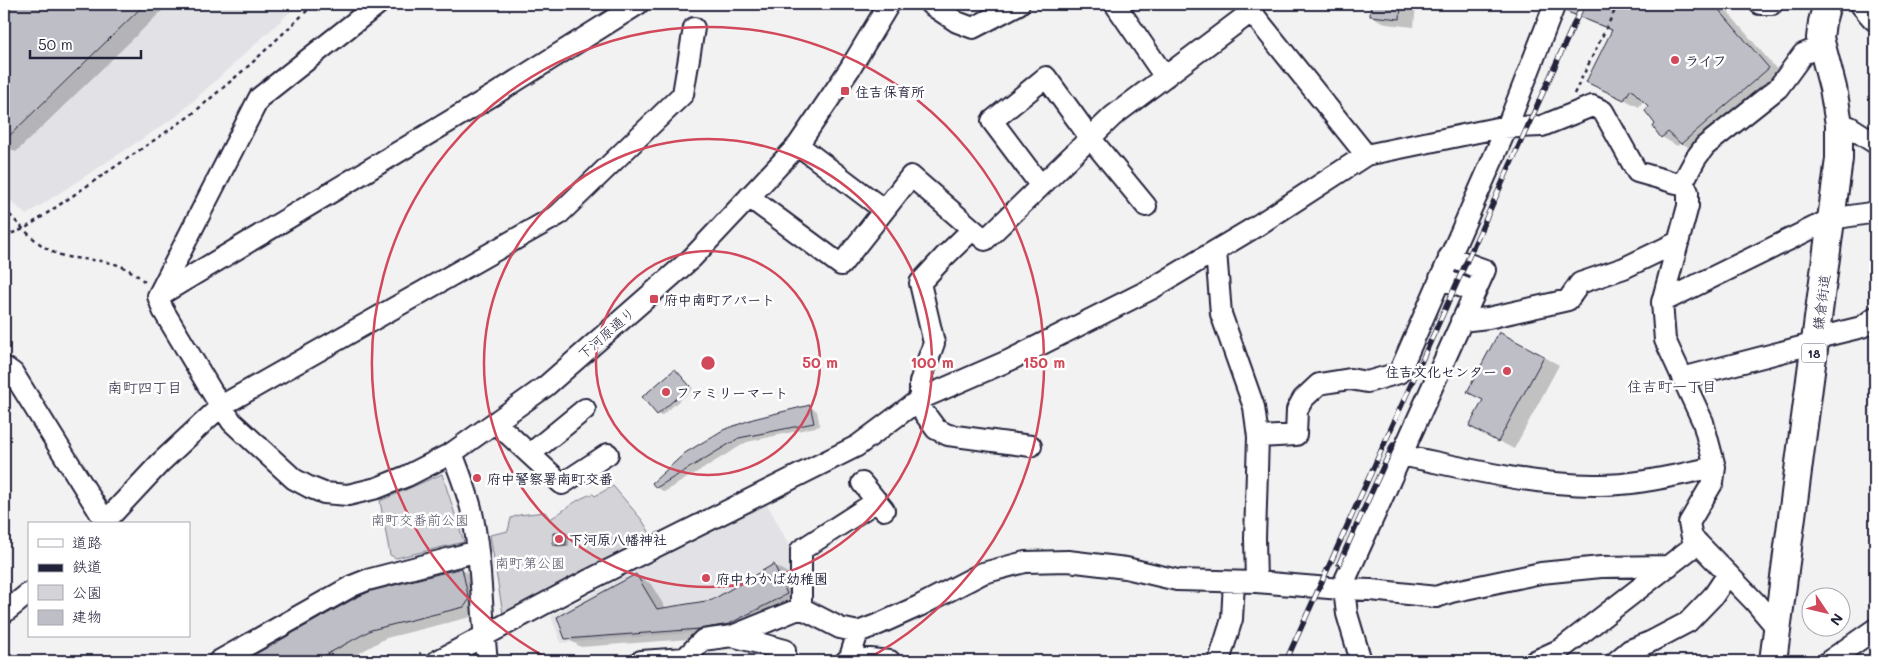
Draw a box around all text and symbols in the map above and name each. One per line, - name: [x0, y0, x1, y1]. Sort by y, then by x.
- scale bar: [30, 28, 141, 60]
- text: 50 m: [38, 34, 73, 54]
- place label: ライフ: [1685, 51, 1727, 70]
- marker: ライフ: [1669, 54, 1681, 66]
- place label: 住吉保育所: [855, 82, 925, 101]
- marker: 住吉保育所: [839, 85, 851, 97]
- street label: 鎌倉街道: [1808, 273, 1834, 331]
- place label: 府中南町アパート: [664, 290, 775, 309]
- marker: 府中南町アパート: [648, 293, 660, 305]
- street label: 下河原通り: [573, 303, 639, 363]
- road number: 18: [1802, 343, 1826, 362]
- text: 50 m: [802, 352, 838, 372]
- text: 100 m: [910, 352, 954, 372]
- text: 150 m: [1023, 352, 1065, 372]
- centre of rings: [699, 354, 717, 372]
- place label: 住吉文化センター: [1385, 362, 1497, 381]
- marker: 住吉文化センター: [1501, 365, 1513, 377]
- district label: 住吉町一丁目: [1627, 376, 1717, 396]
- district label: 南町四丁目: [107, 377, 183, 397]
- place label: ファミリーマート: [676, 383, 789, 402]
- marker: ファミリーマート: [660, 386, 672, 398]
- place label: 府中警察署南町交番: [487, 469, 613, 488]
- marker: 府中警察署南町交番: [471, 472, 483, 484]
- park label: 南町交番前公園: [371, 510, 469, 529]
- legend: [28, 522, 190, 638]
- place label: 下河原八幡神社: [569, 530, 667, 549]
- text: 道路: [72, 532, 102, 552]
- marker: 下河原八幡神社: [553, 533, 565, 545]
- park label: 南町第公園: [495, 553, 565, 572]
- text: 鉄道: [72, 556, 102, 576]
- place label: 府中わかば幼稚園: [716, 569, 828, 588]
- marker: 府中わかば幼稚園: [700, 572, 712, 584]
- text: 公園: [72, 582, 102, 602]
- north arrow: [1802, 588, 1852, 638]
- text: 建物: [72, 606, 102, 626]
- text: N: [1826, 610, 1848, 630]

